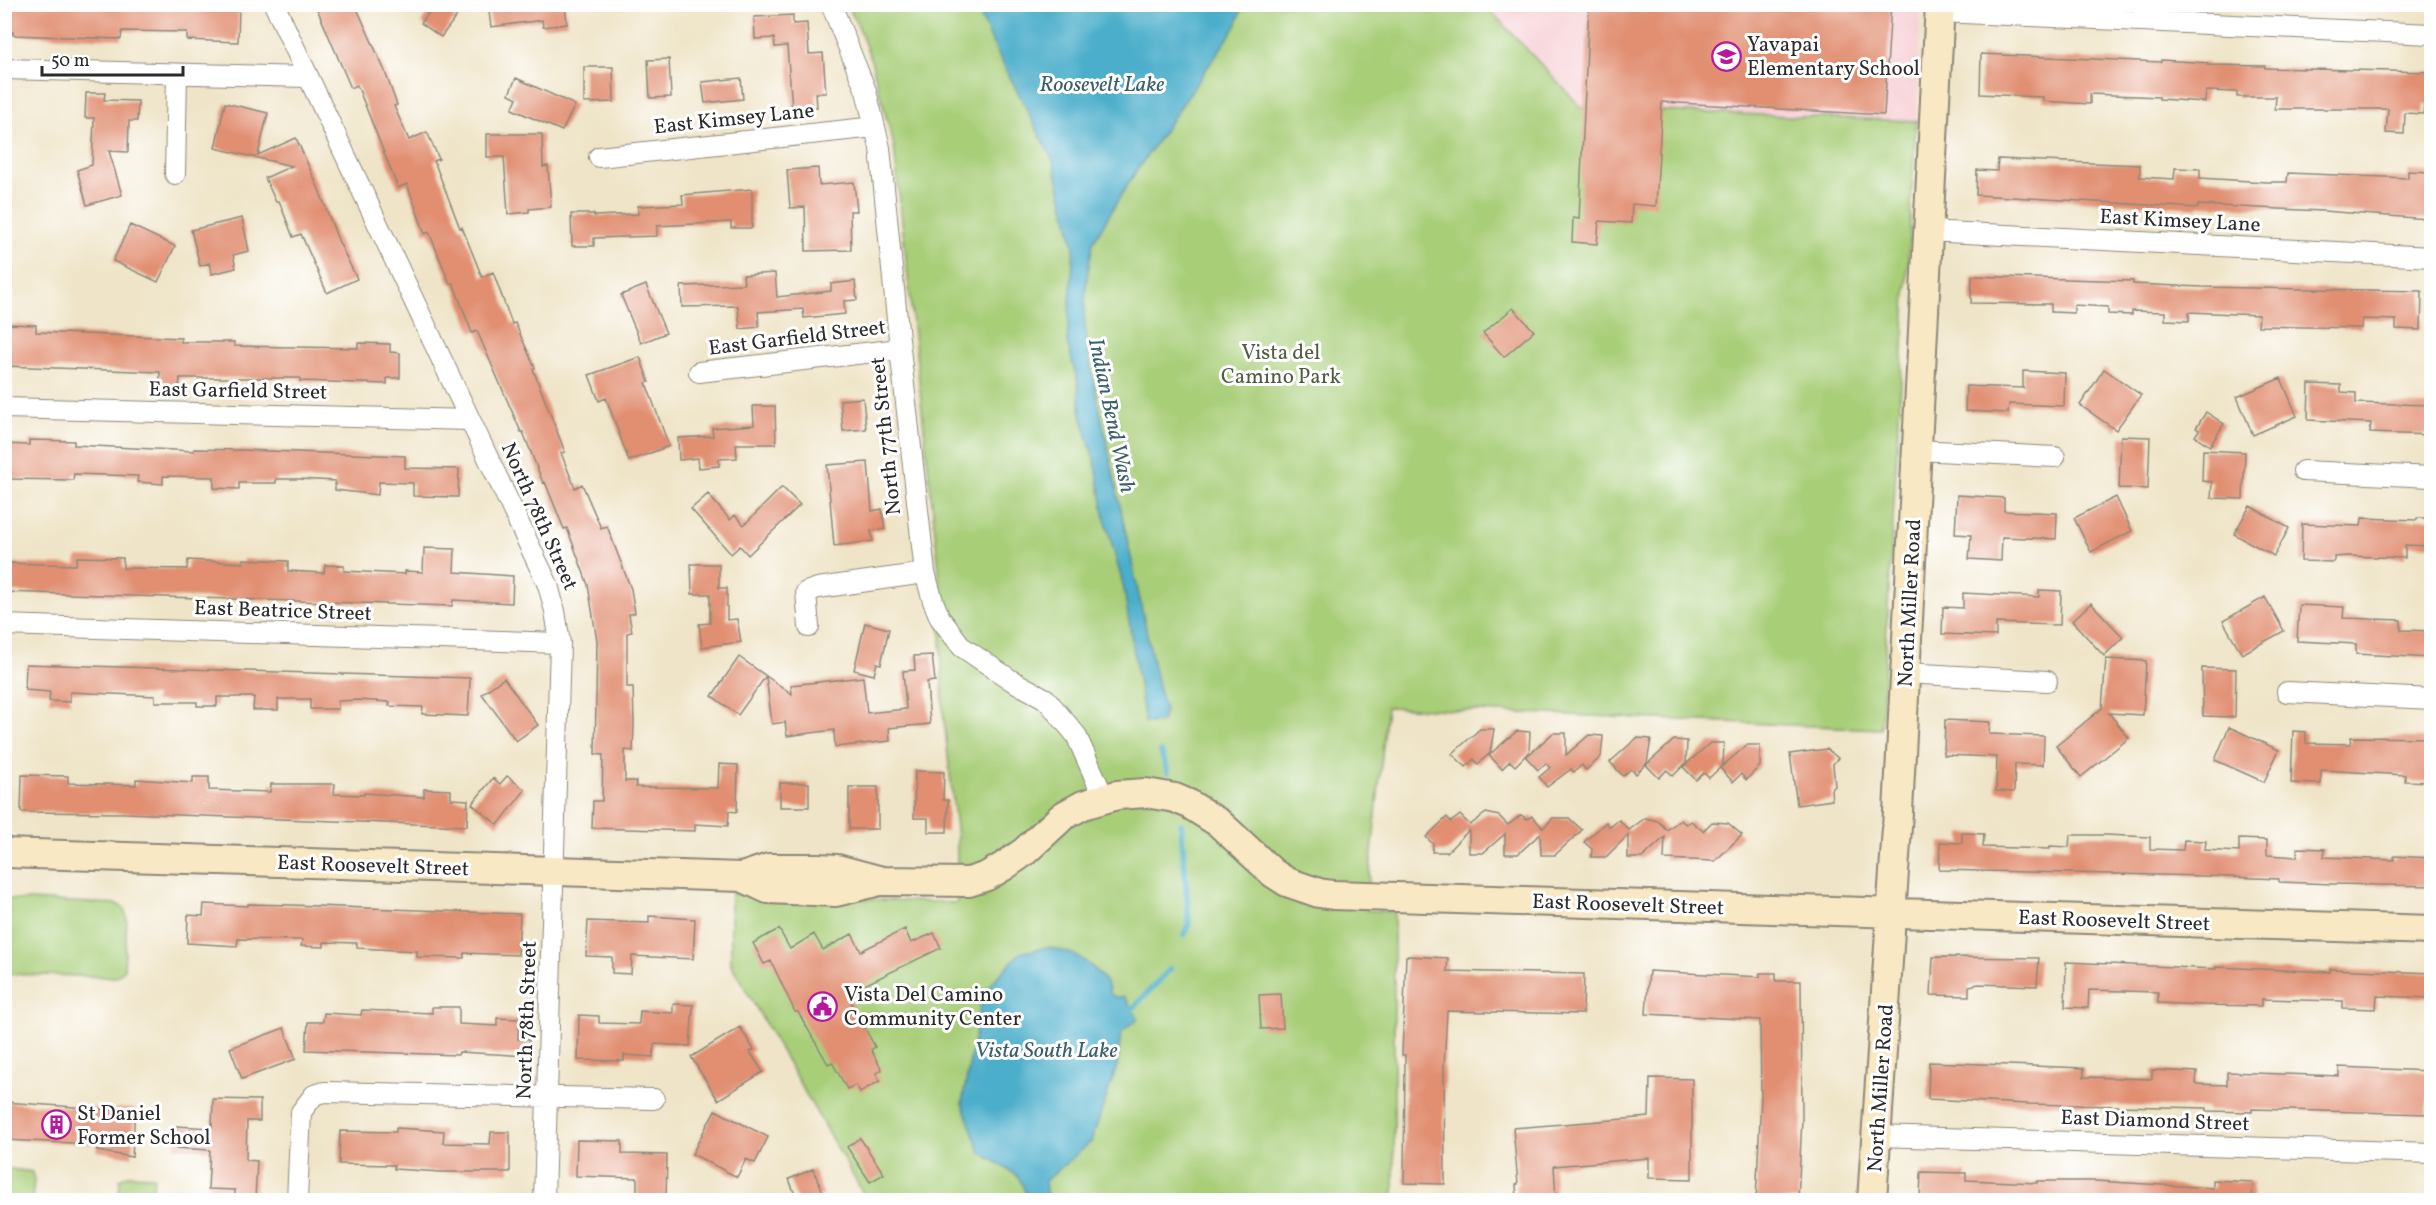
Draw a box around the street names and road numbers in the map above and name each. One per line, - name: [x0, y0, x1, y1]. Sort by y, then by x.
- street label: East Kimsey Lane: [653, 97, 816, 142]
- street label: East Kimsey Lane: [2099, 203, 2261, 240]
- street label: East Garfield Street: [707, 313, 888, 364]
- street label: North 77th Street: [864, 355, 909, 516]
- street label: East Garfield Street: [148, 375, 328, 408]
- street label: North 78th Street: [493, 438, 584, 595]
- street label: North Miller Road: [1892, 518, 1929, 688]
- street label: East Beatrice Street: [194, 594, 372, 629]
- street label: East Roosevelt Street: [276, 849, 470, 884]
- street label: East Roosevelt Street: [1531, 888, 1725, 923]
- street label: East Roosevelt Street: [2017, 904, 2211, 939]
- street label: North 78th Street: [510, 940, 545, 1100]
- street label: North Miller Road: [1861, 1003, 1902, 1173]
- street label: East Diamond Street: [2060, 1104, 2250, 1139]

